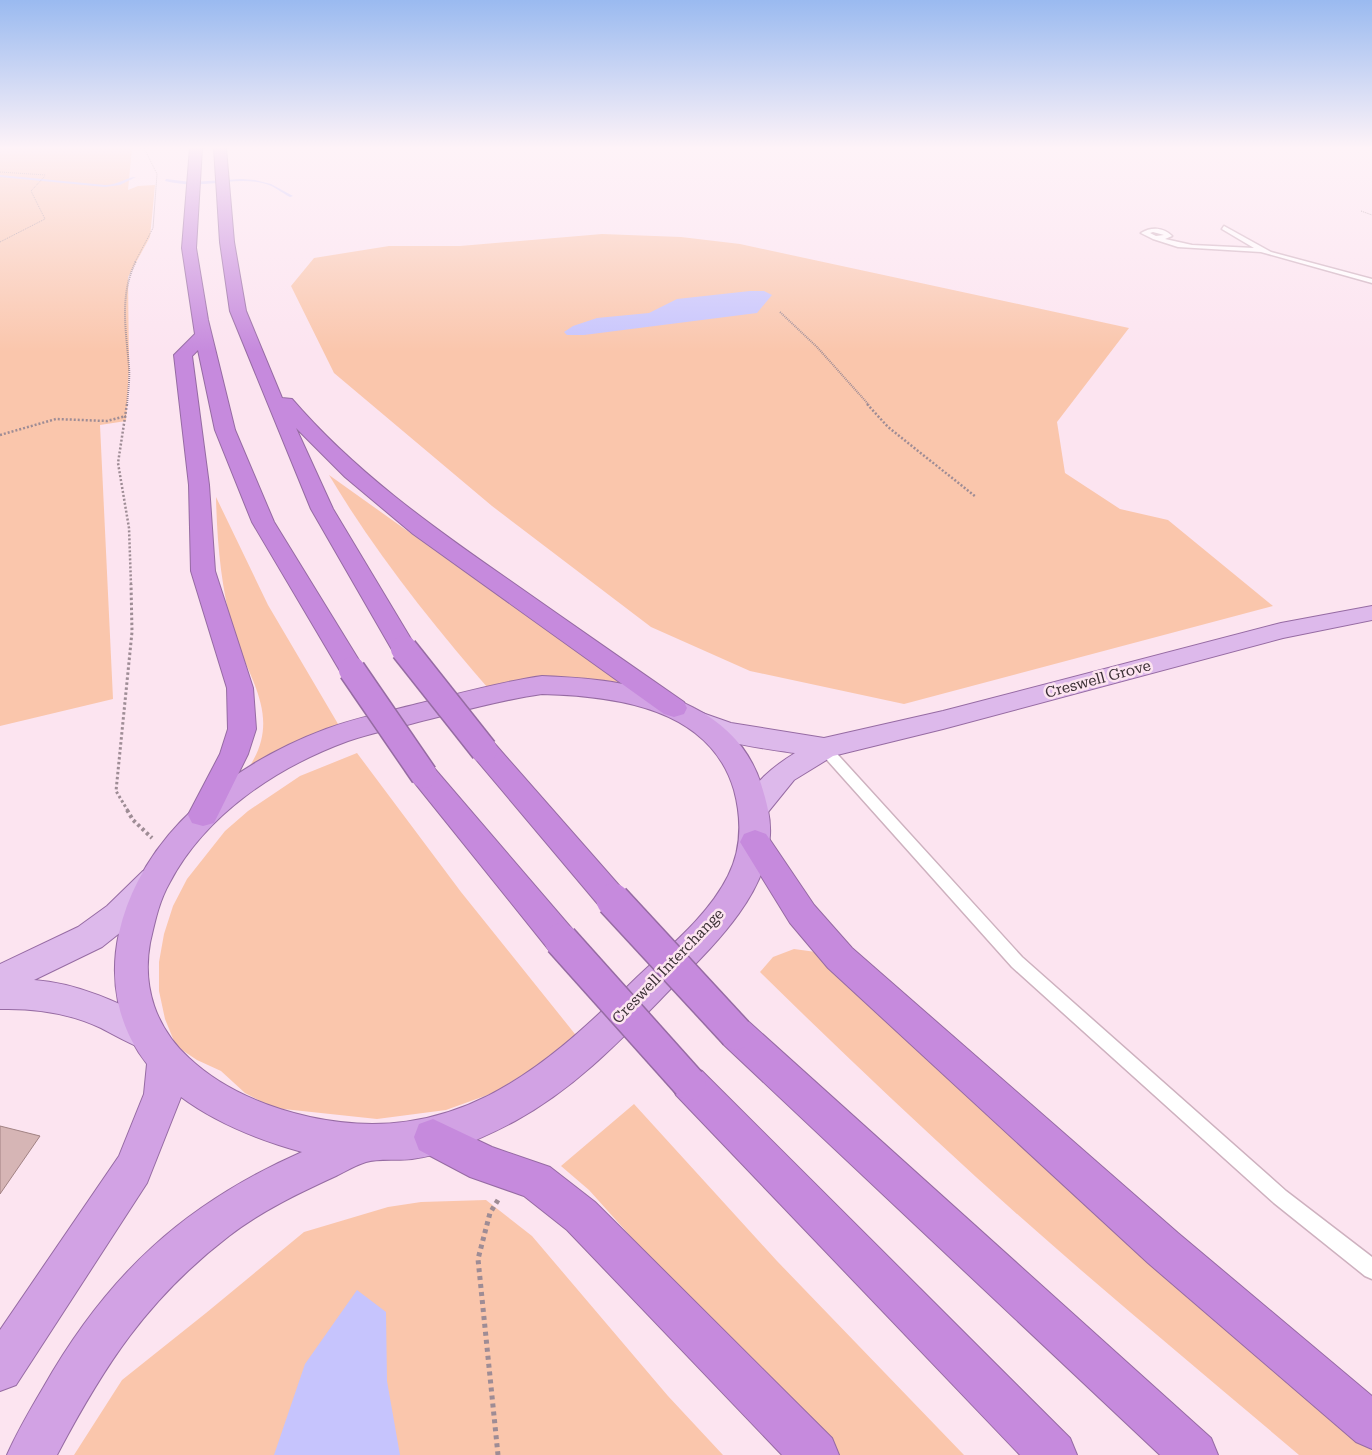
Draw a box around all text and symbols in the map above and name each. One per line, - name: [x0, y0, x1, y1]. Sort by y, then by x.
- street label: Creswell Grove: [1043, 656, 1153, 702]
- street label: Creswell Interchange: [609, 905, 727, 1027]

